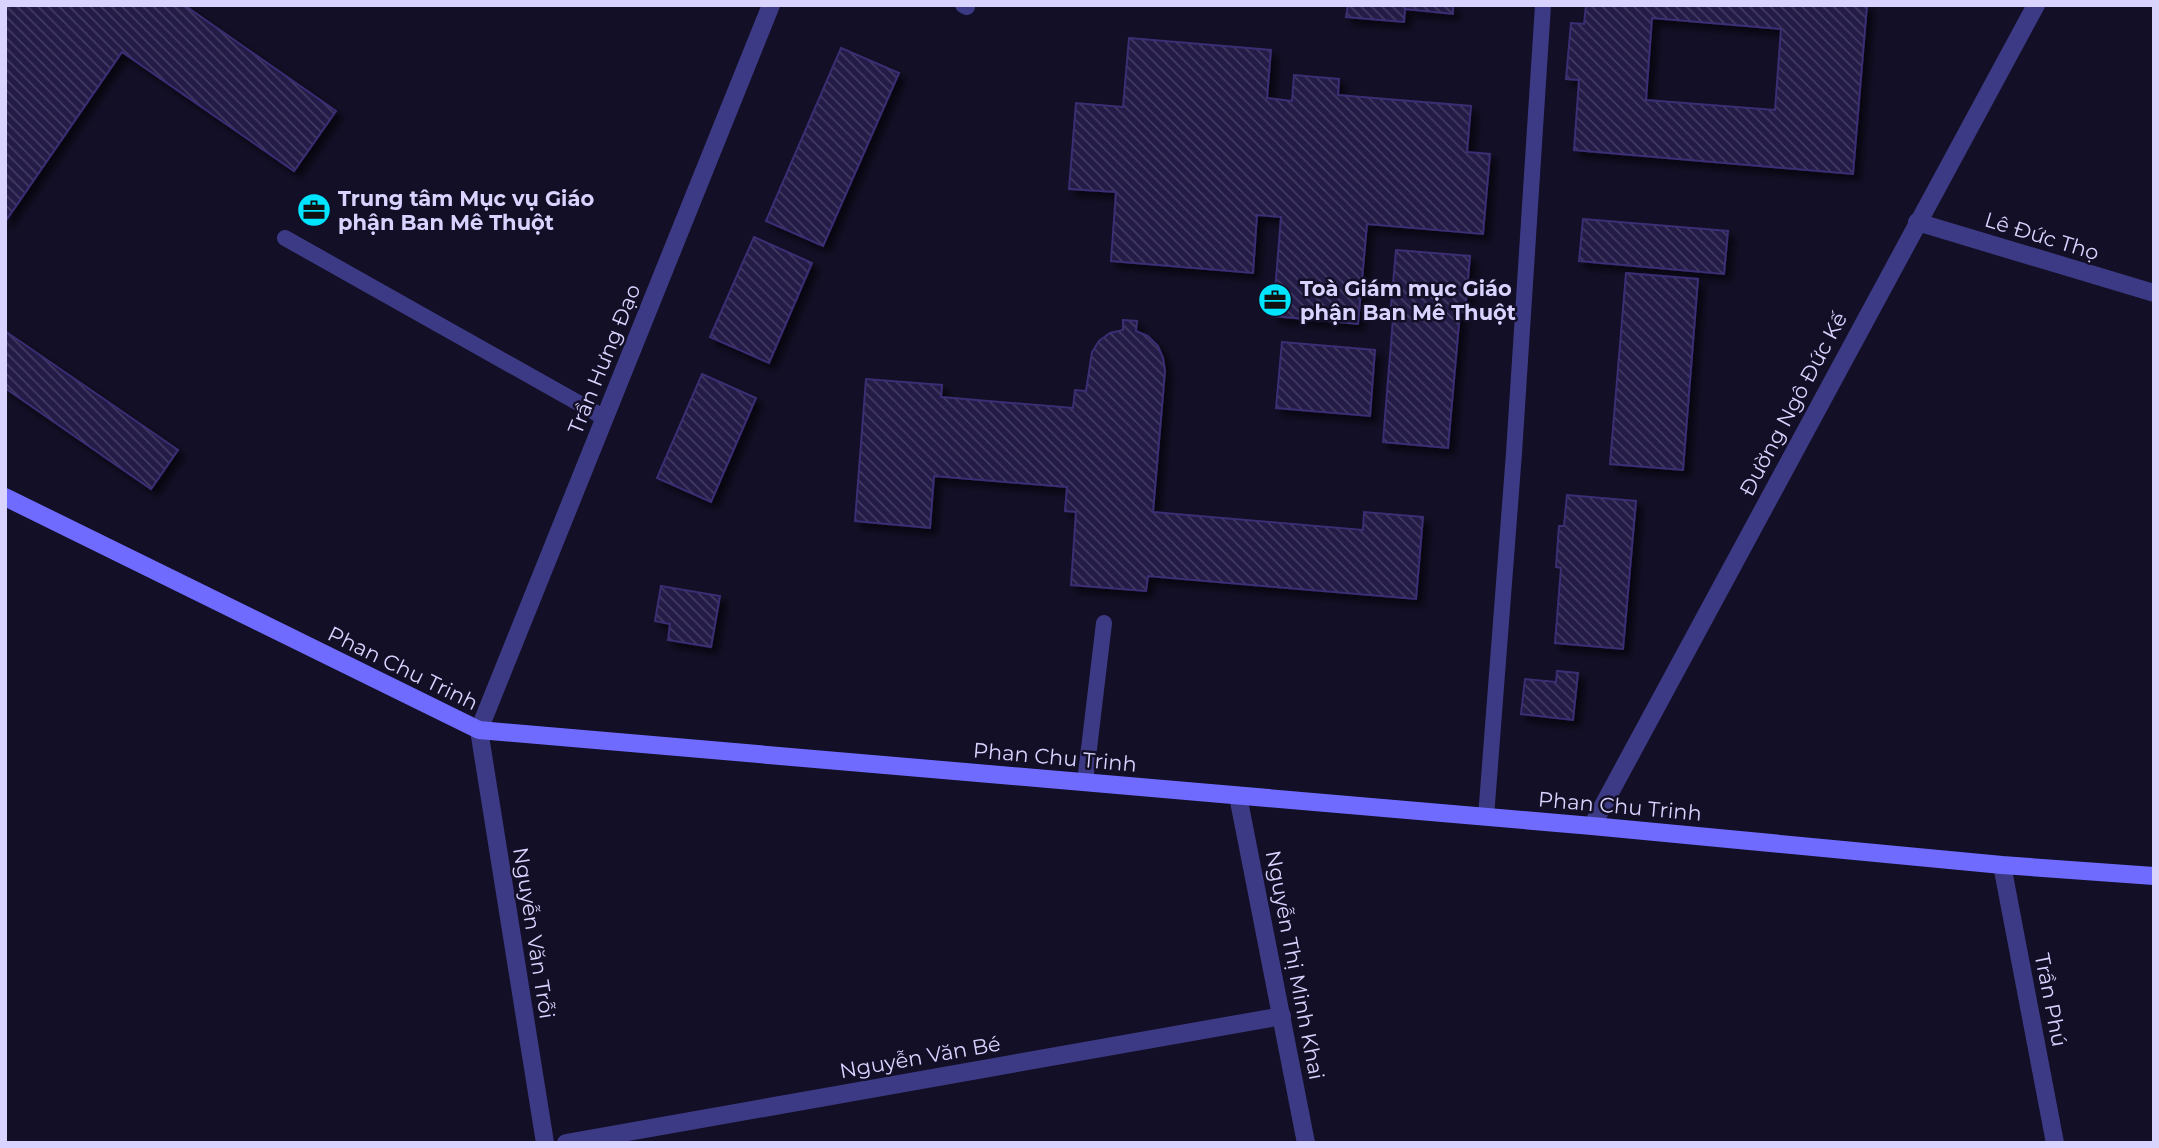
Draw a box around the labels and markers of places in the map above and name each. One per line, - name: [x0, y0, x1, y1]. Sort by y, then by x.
- place label: Trung tâm Mục vụ Giáo phận Ban Mê Thuột: [338, 186, 594, 235]
- office icon: Trung tâm Mục vụ Giáo phận Ban Mê Thuột: [295, 191, 333, 229]
- place label: Toà Giám mục Giáo phận Ban Mê Thuột: [1300, 276, 1516, 325]
- office icon: Toà Giám mục Giáo phận Ban Mê Thuột: [1256, 281, 1294, 319]

